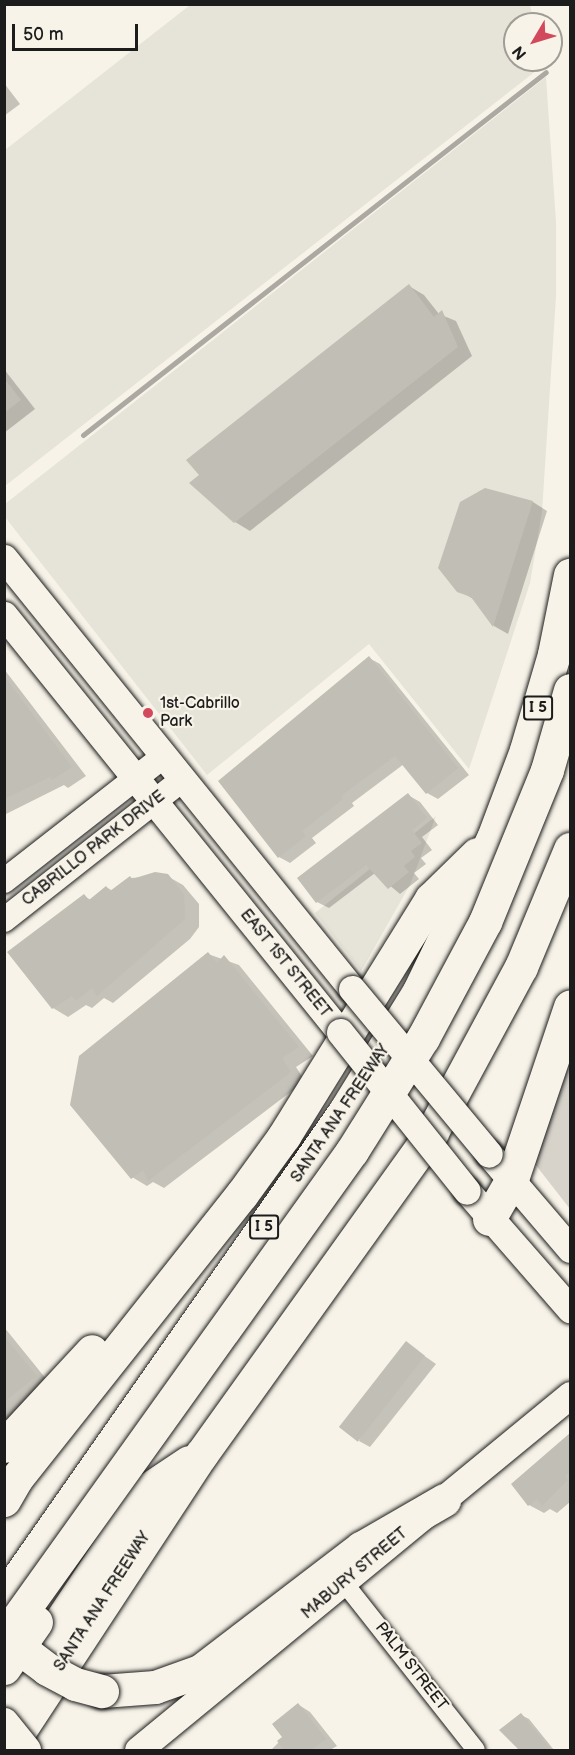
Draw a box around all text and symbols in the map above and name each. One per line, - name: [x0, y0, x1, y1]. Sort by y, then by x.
- scale bar: [15, 12, 141, 50]
- north arrow: [503, 12, 563, 72]
- text: 50 m: [23, 24, 64, 45]
- text: N: [509, 42, 531, 63]
- place label: 1st-Cabrillo Park: [160, 694, 240, 732]
- road number: I 5: [523, 696, 553, 720]
- marker: 1st-Cabrillo Park: [141, 706, 155, 720]
- street label: CABRILLO PARK DRIVE: [19, 787, 169, 911]
- street label: EAST 1ST STREET: [235, 906, 335, 1022]
- street label: SANTA ANA FREEWAY: [288, 1041, 394, 1187]
- road number: I 5: [249, 1215, 279, 1239]
- street label: MABURY STREET: [298, 1524, 412, 1624]
- street label: SANTA ANA FREEWAY: [51, 1529, 155, 1675]
- street label: PALM STREET: [370, 1619, 452, 1715]

